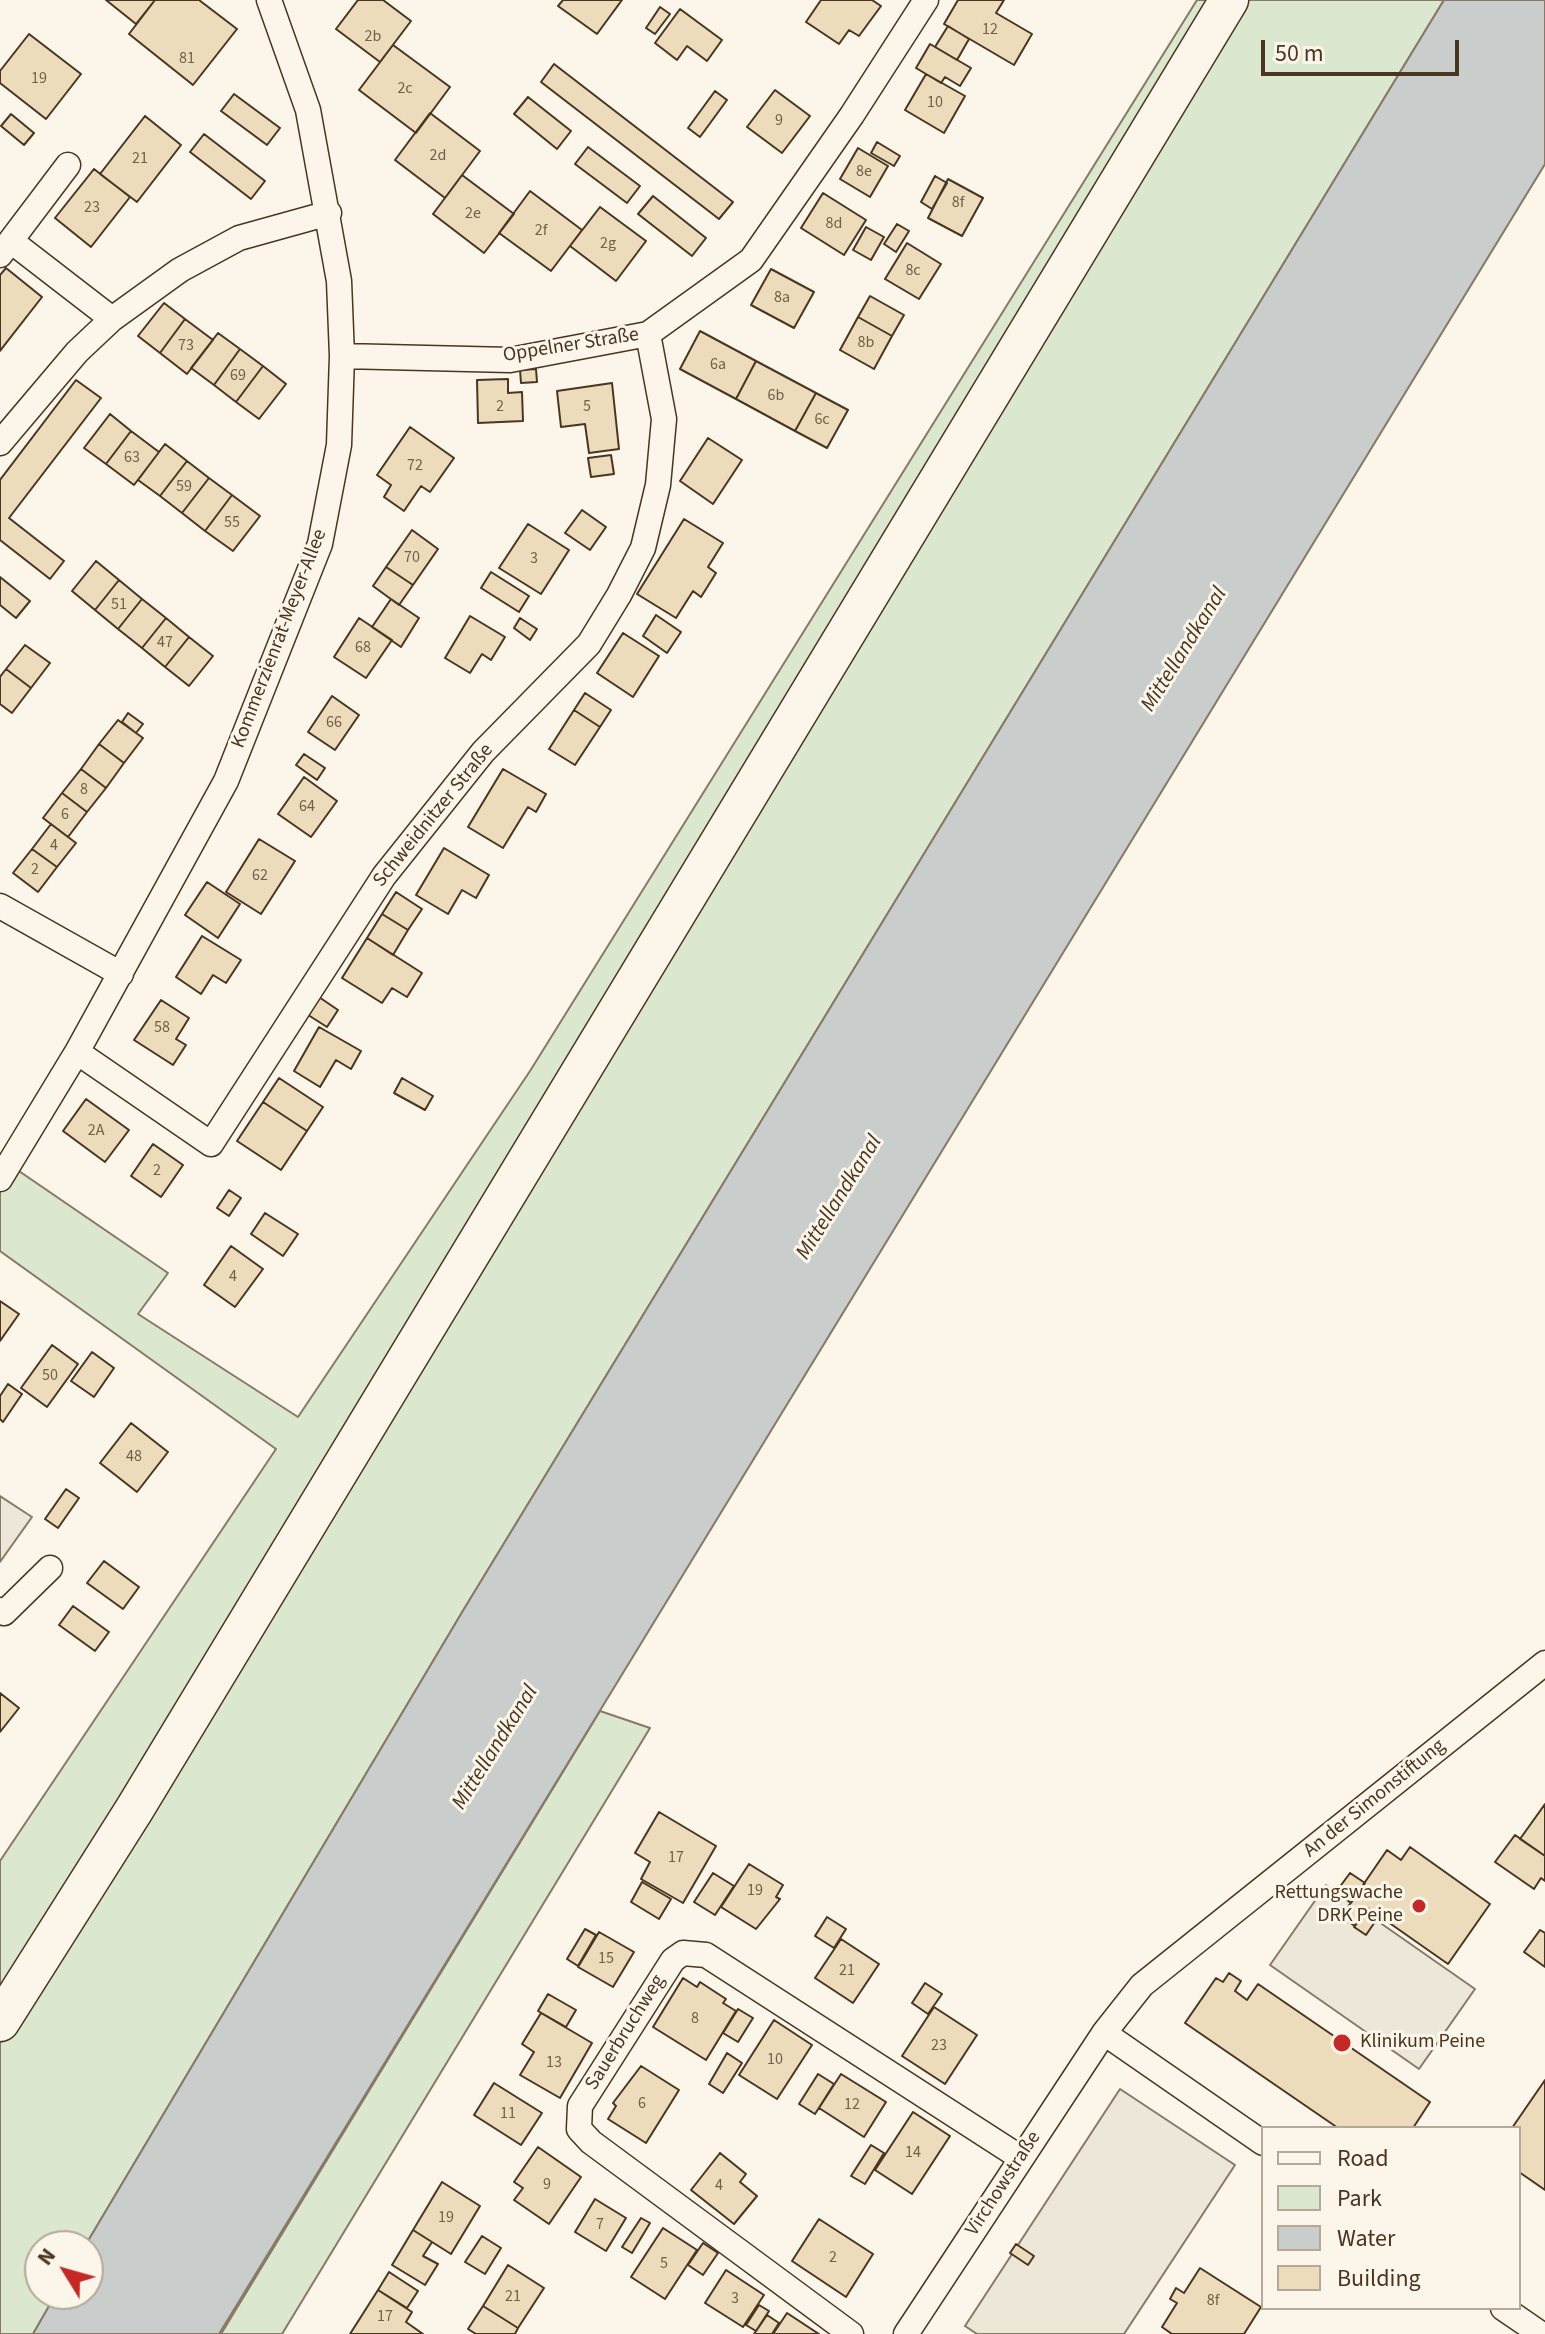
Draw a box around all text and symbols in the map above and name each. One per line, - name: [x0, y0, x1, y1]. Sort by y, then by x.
- house number: 12: [982, 20, 998, 40]
- scale bar: [1265, 24, 1463, 74]
- house number: 2b: [365, 27, 381, 47]
- text: 50 m: [1275, 36, 1324, 71]
- house number: 81: [179, 49, 195, 69]
- house number: 19: [31, 69, 47, 89]
- house number: 2c: [397, 79, 413, 99]
- house number: 10: [927, 93, 943, 113]
- house number: 9: [775, 111, 783, 131]
- house number: 2d: [430, 146, 446, 166]
- house number: 21: [132, 149, 148, 169]
- house number: 8e: [856, 162, 872, 182]
- house number: 8f: [952, 193, 964, 213]
- house number: 23: [84, 198, 100, 218]
- house number: 2e: [465, 204, 481, 224]
- house number: 8d: [826, 214, 842, 234]
- house number: 2f: [535, 221, 547, 241]
- house number: 2g: [600, 234, 616, 254]
- house number: 8c: [905, 261, 921, 281]
- house number: 8a: [774, 288, 790, 308]
- street label: Oppelner Straße: [501, 323, 641, 369]
- house number: 8b: [858, 333, 874, 353]
- house number: 73: [178, 336, 194, 356]
- house number: 6a: [710, 355, 726, 375]
- house number: 69: [230, 366, 246, 386]
- house number: 6b: [768, 386, 784, 406]
- house number: 2: [496, 397, 504, 417]
- house number: 5: [583, 397, 591, 417]
- house number: 6c: [814, 410, 830, 430]
- house number: 63: [124, 448, 140, 468]
- house number: 72: [407, 456, 423, 476]
- house number: 59: [176, 477, 192, 497]
- house number: 55: [224, 513, 240, 533]
- street label: Kommerzienrat-Meyer-Allee: [227, 526, 333, 752]
- house number: 70: [404, 548, 420, 568]
- house number: 3: [530, 549, 538, 569]
- water label: Mittellandkanal: [1136, 583, 1234, 717]
- house number: 51: [111, 595, 127, 615]
- house number: 47: [157, 633, 173, 653]
- house number: 68: [355, 638, 371, 658]
- house number: 66: [326, 713, 342, 733]
- street label: Schweidnitzer Straße: [369, 739, 499, 893]
- house number: 8: [80, 780, 88, 800]
- house number: 64: [299, 797, 315, 817]
- house number: 6: [61, 805, 69, 825]
- house number: 4: [50, 836, 58, 856]
- house number: 2: [31, 860, 39, 880]
- house number: 62: [252, 866, 268, 886]
- house number: 58: [154, 1018, 170, 1038]
- house number: 2A: [88, 1121, 104, 1141]
- water label: Mittellandkanal: [791, 1131, 889, 1265]
- house number: 2: [153, 1161, 161, 1181]
- house number: 4: [229, 1267, 237, 1287]
- house number: 50: [42, 1366, 58, 1386]
- house number: 48: [126, 1447, 142, 1467]
- water label: Mittellandkanal: [447, 1681, 545, 1815]
- street label: An der Simonstiftung: [1299, 1735, 1451, 1863]
- house number: 17: [668, 1848, 684, 1868]
- house number: 19: [747, 1881, 763, 1901]
- place label: Rettungswache DRK Peine: [1275, 1882, 1403, 1929]
- marker: Rettungswache DRK Peine: [1410, 1897, 1428, 1915]
- house number: 15: [598, 1949, 614, 1969]
- house number: 21: [839, 1961, 855, 1981]
- street label: Sauerbruchweg: [581, 1971, 671, 2095]
- house number: 8: [691, 2009, 699, 2029]
- place label: Klinikum Peine: [1360, 2031, 1485, 2055]
- marker: Klinikum Peine: [1331, 2032, 1353, 2054]
- house number: 23: [931, 2036, 947, 2056]
- house number: 10: [767, 2050, 783, 2070]
- house number: 13: [546, 2053, 562, 2073]
- house number: 6: [638, 2094, 646, 2114]
- house number: 12: [844, 2095, 860, 2115]
- house number: 11: [500, 2104, 516, 2124]
- legend: [1261, 2126, 1521, 2310]
- street label: Virchowstraße: [961, 2127, 1047, 2241]
- text: Road: [1337, 2141, 1389, 2176]
- house number: 14: [905, 2143, 921, 2163]
- house number: 9: [543, 2175, 551, 2195]
- house number: 4: [715, 2176, 723, 2196]
- text: Park: [1337, 2181, 1382, 2216]
- house number: 19: [438, 2208, 454, 2228]
- house number: 7: [596, 2215, 604, 2235]
- text: Water: [1337, 2221, 1395, 2256]
- north arrow: [24, 2230, 104, 2310]
- text: N: [29, 2241, 64, 2272]
- house number: 2: [829, 2248, 837, 2268]
- house number: 5: [660, 2254, 668, 2274]
- text: Building: [1337, 2261, 1421, 2296]
- house number: 21: [505, 2287, 521, 2307]
- house number: 3: [731, 2289, 739, 2309]
- house number: 8f: [1207, 2291, 1219, 2311]
- house number: 17: [377, 2307, 393, 2327]

